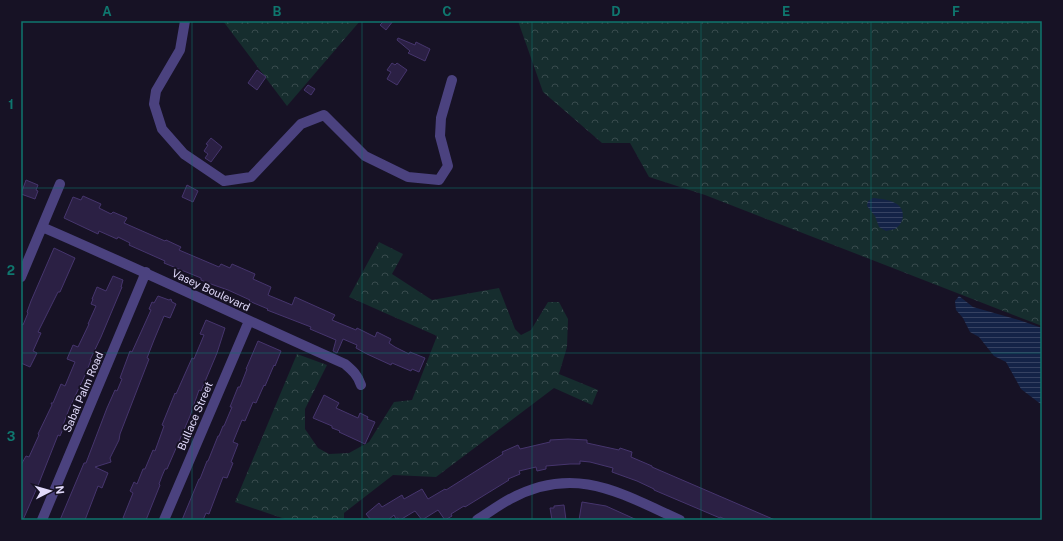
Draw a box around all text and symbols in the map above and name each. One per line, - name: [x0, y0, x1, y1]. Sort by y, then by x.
- text: A: [102, 4, 112, 19]
- text: B: [273, 4, 282, 19]
- text: C: [442, 4, 452, 19]
- text: D: [611, 4, 621, 19]
- text: E: [782, 4, 790, 19]
- text: F: [952, 4, 960, 19]
- text: 1: [8, 97, 14, 112]
- text: 2: [7, 263, 15, 278]
- street label: Vasey Boulevard: [170, 267, 252, 313]
- street label: Sabal Palm Road: [61, 350, 105, 434]
- street label: Bullace Street: [175, 380, 215, 452]
- text: 3: [7, 429, 16, 444]
- north arrow: [30, 471, 70, 511]
- text: N: [54, 485, 66, 495]

